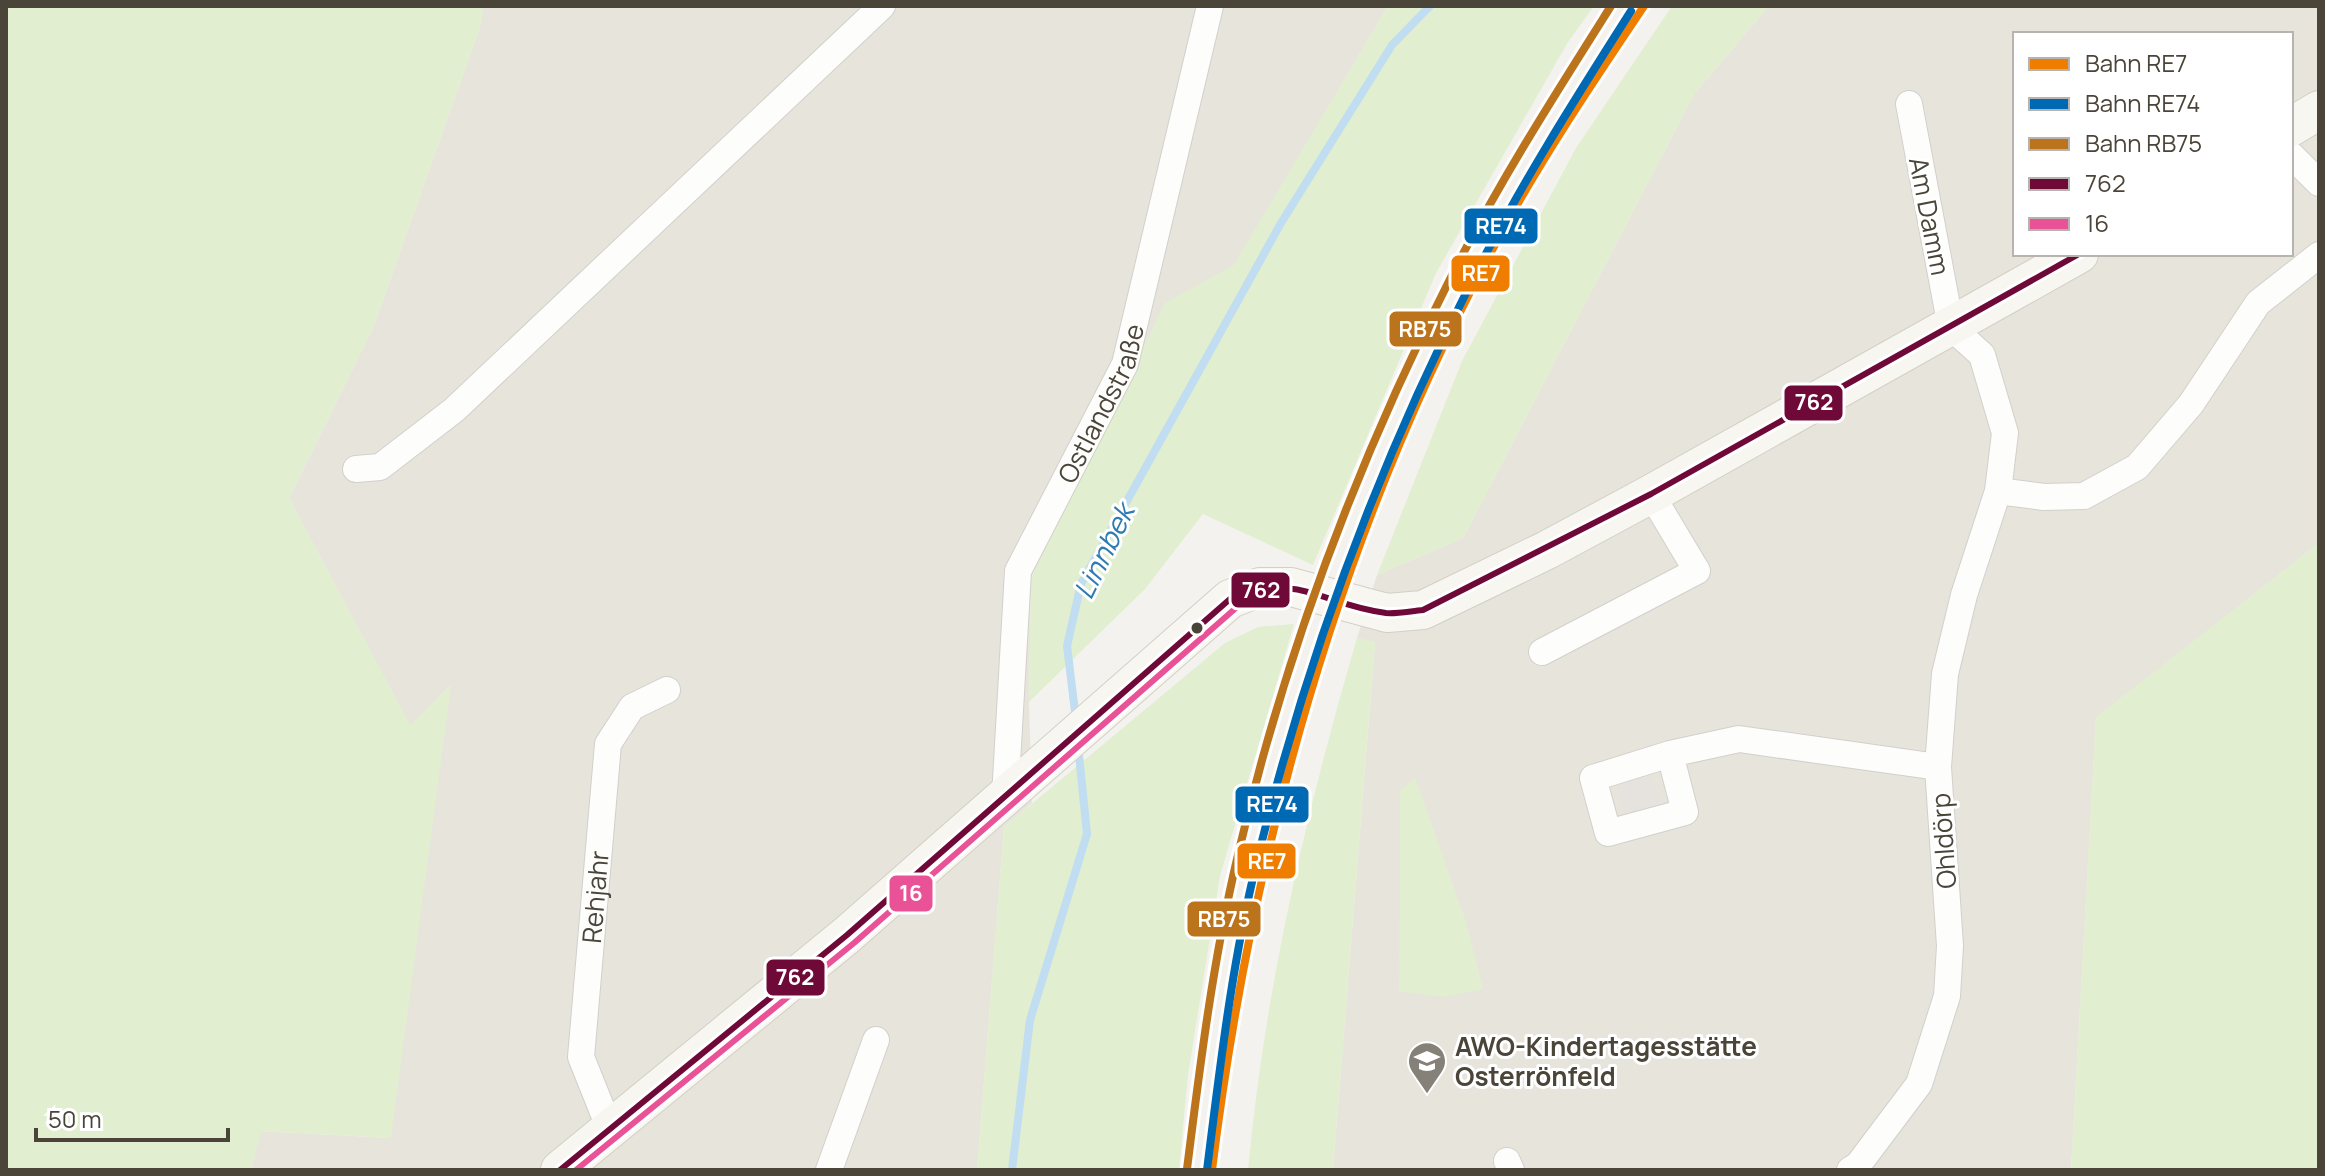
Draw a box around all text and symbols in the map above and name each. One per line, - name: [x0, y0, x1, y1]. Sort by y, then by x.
- legend: [2013, 32, 2293, 256]
- text: Bahn RE7: [2085, 46, 2187, 79]
- text: Bahn RE74: [2085, 86, 2200, 119]
- text: Bahn RB75: [2085, 126, 2202, 159]
- street label: Am Damm: [1901, 154, 1959, 278]
- text: 762: [2085, 166, 2126, 199]
- text: 16: [2085, 206, 2109, 239]
- line badge: RE74: [1463, 207, 1539, 245]
- text: RE74: [1475, 211, 1527, 241]
- line badge: RE7: [1450, 254, 1511, 293]
- text: RE7: [1461, 258, 1501, 288]
- line badge: RB75: [1388, 310, 1463, 348]
- text: RB75: [1398, 314, 1452, 344]
- street label: Ostlandstraße: [1049, 320, 1152, 489]
- line badge: 762: [1783, 384, 1844, 422]
- text: 762: [1795, 387, 1833, 417]
- water label: Linnbek: [1064, 494, 1144, 605]
- line badge: 762: [1230, 571, 1291, 609]
- text: 762: [1242, 575, 1280, 605]
- unlabelled marker: [1189, 620, 1205, 636]
- line badge: RE74: [1234, 785, 1310, 824]
- text: RE74: [1246, 789, 1298, 819]
- street label: Ohldörp: [1922, 792, 1964, 890]
- line badge: RE7: [1236, 842, 1297, 880]
- text: RE7: [1247, 846, 1287, 876]
- street label: Rehjahr: [573, 849, 617, 945]
- line badge: 16: [888, 874, 934, 913]
- text: 16: [899, 878, 923, 908]
- line badge: RB75: [1186, 900, 1262, 938]
- text: RB75: [1197, 904, 1251, 934]
- line badge: 762: [765, 958, 826, 997]
- text: 762: [776, 962, 814, 992]
- place label: AWO-Kindertagesstätte Osterrönfeld: [1455, 1028, 1757, 1094]
- school or university icon: AWO-Kindertagesstätte Osterrönfeld: [1406, 1040, 1448, 1095]
- scale bar: [36, 1092, 228, 1142]
- text: 50 m: [48, 1102, 102, 1135]

